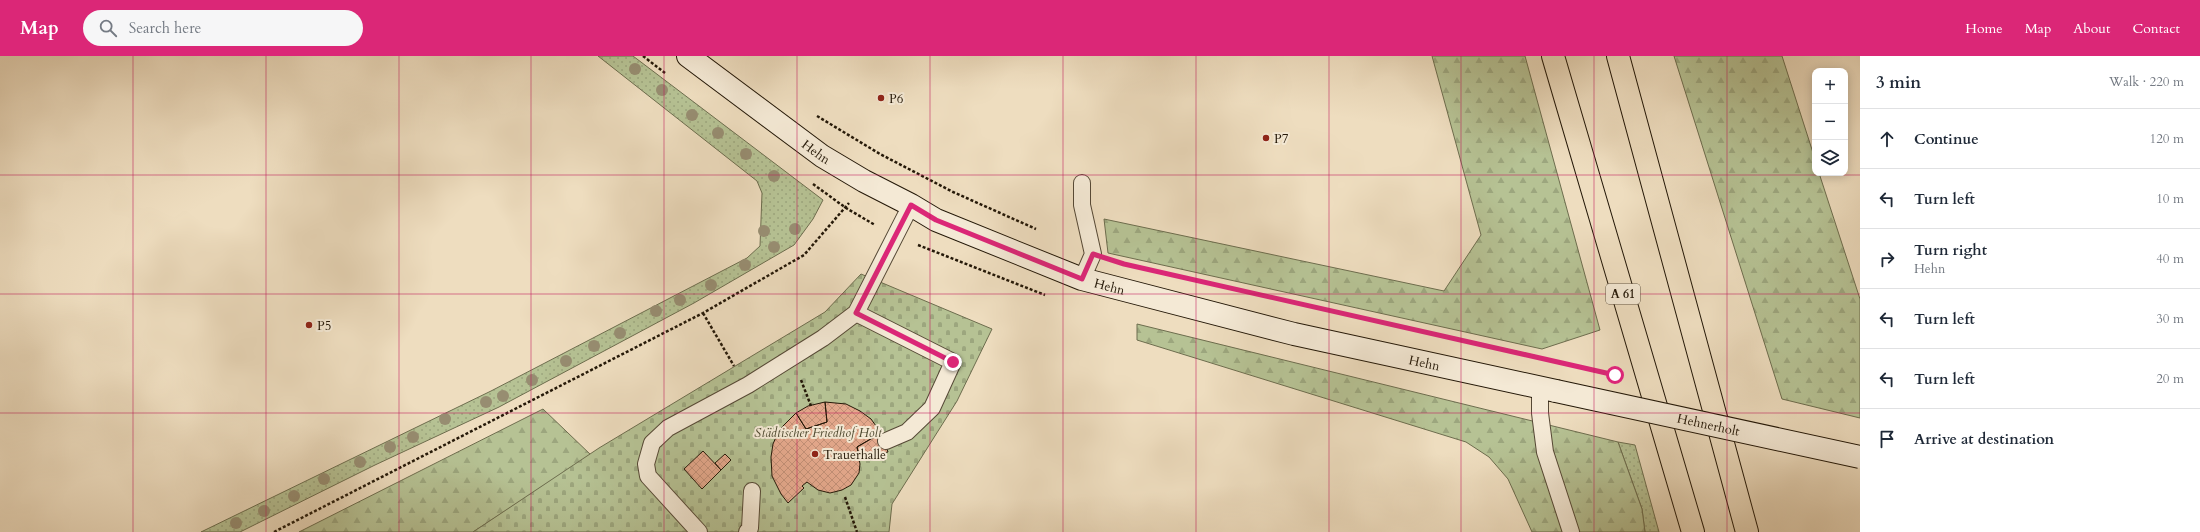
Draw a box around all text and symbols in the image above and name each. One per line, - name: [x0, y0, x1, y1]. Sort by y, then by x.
- search box: [83, 10, 363, 46]
- text: Map: [20, 15, 59, 41]
- icon: search: [97, 17, 119, 39]
- text: Search here: [129, 18, 201, 38]
- text: Home: [1965, 19, 2003, 38]
- text: Map: [2025, 19, 2051, 38]
- text: About: [2073, 19, 2110, 38]
- text: Contact: [2132, 19, 2180, 38]
- map controls: [1812, 68, 1848, 176]
- button: +: [1812, 68, 1848, 104]
- text: 3 min: [1876, 71, 1921, 94]
- text: Walk · 220 m: [2109, 73, 2184, 91]
- place label: P6: [889, 90, 904, 108]
- marker: P6: [876, 93, 886, 103]
- button: −: [1812, 104, 1848, 140]
- icon: ahead: [1876, 128, 1898, 150]
- text: Continue: [1914, 129, 1979, 149]
- place label: P7: [1274, 130, 1289, 148]
- text: 120 m: [2150, 130, 2184, 148]
- marker: P7: [1261, 133, 1271, 143]
- street label: Hehn: [798, 136, 834, 169]
- button: layers: [1812, 140, 1848, 176]
- icon: left: [1876, 188, 1898, 210]
- text: Turn left: [1914, 189, 1975, 209]
- text: 10 m: [2156, 190, 2184, 208]
- text: Turn right: [1914, 240, 1987, 260]
- icon: right: [1876, 248, 1898, 270]
- text: 40 m: [2156, 250, 2184, 268]
- text: Hehn: [1914, 260, 1945, 278]
- street label: Hehn: [1092, 274, 1127, 300]
- road number: A 61: [1606, 284, 1640, 304]
- icon: left: [1876, 308, 1898, 330]
- text: Turn left: [1914, 309, 1975, 329]
- text: 30 m: [2156, 310, 2184, 328]
- place label: P5: [317, 317, 331, 335]
- marker: P5: [304, 320, 314, 330]
- street label: Hehn: [1407, 351, 1442, 376]
- route end: [944, 353, 962, 371]
- route start: [1606, 366, 1624, 384]
- icon: left: [1876, 368, 1898, 390]
- text: Turn left: [1914, 369, 1975, 389]
- text: 20 m: [2156, 370, 2184, 388]
- street label: Hehnerholt: [1675, 410, 1741, 441]
- park label: Städtischer Friedhof Holt: [754, 424, 882, 442]
- icon: arrive: [1876, 428, 1898, 450]
- text: Arrive at destination: [1914, 429, 2054, 449]
- place label: Trauerhalle: [823, 446, 886, 464]
- marker: Trauerhalle: [810, 449, 820, 459]

